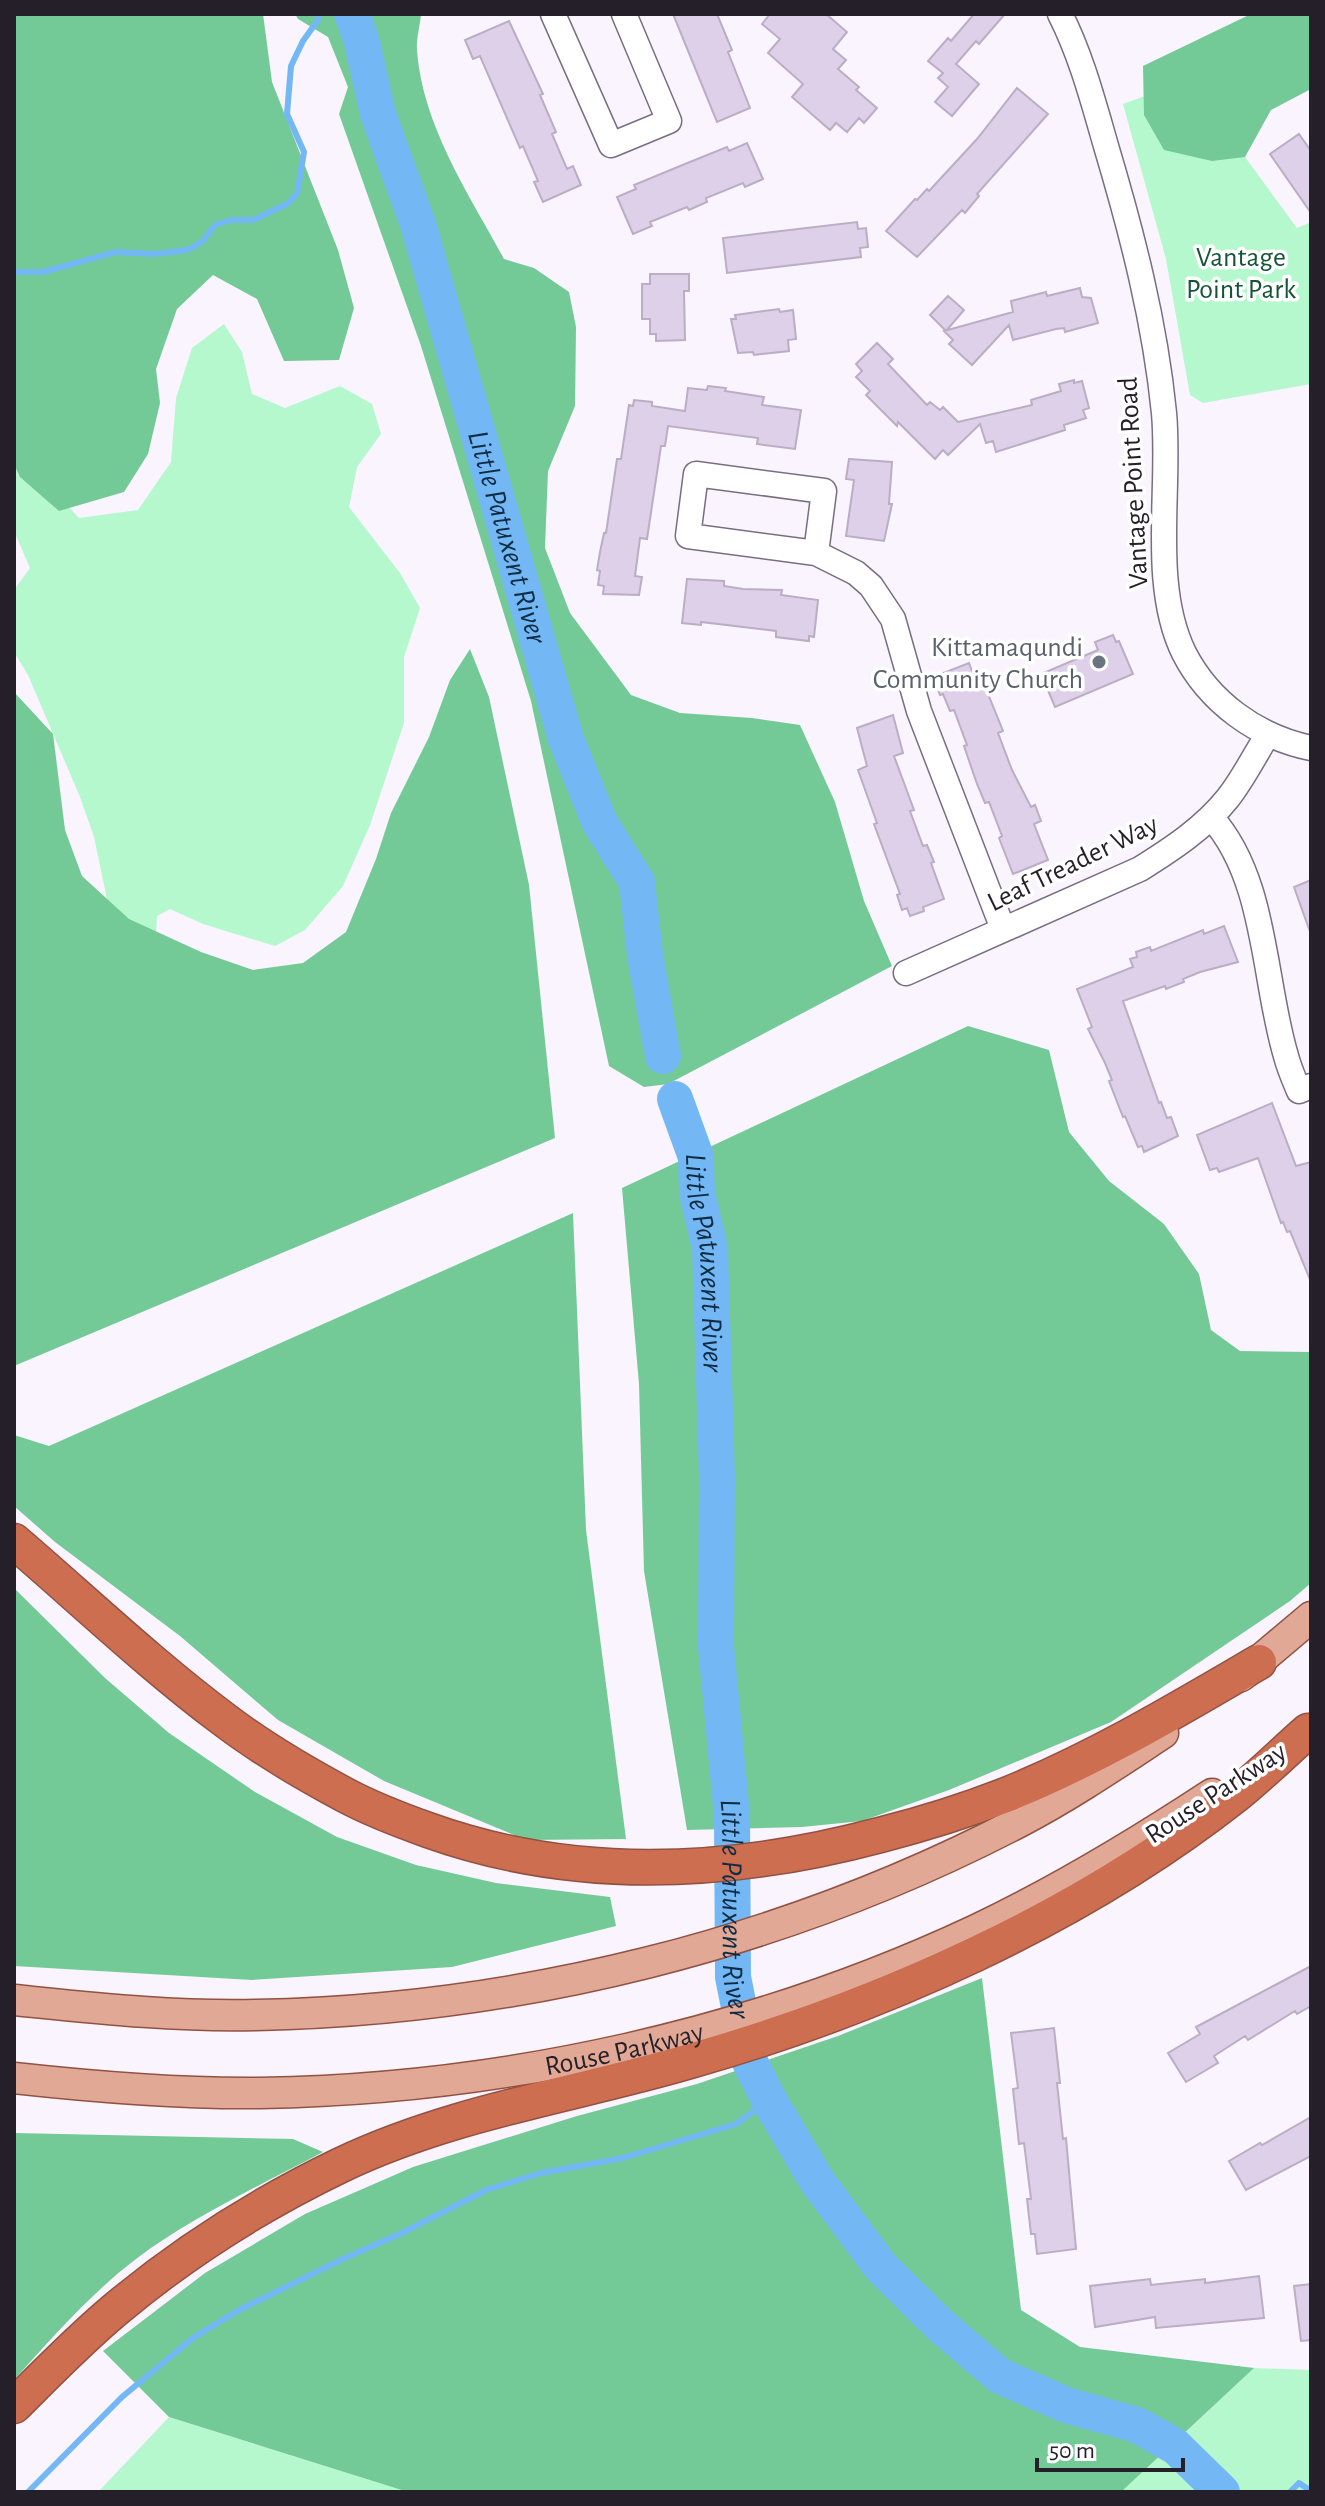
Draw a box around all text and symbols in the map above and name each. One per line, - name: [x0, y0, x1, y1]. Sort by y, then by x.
- park label: Vantage Point Park: [1186, 244, 1296, 304]
- street label: Vantage Point Road: [1114, 376, 1154, 589]
- water label: Little Patuxent River: [462, 427, 552, 648]
- place label: Kittamaqundi Community Church: [873, 634, 1083, 694]
- marker: Kittamaqundi Community Church: [1090, 653, 1108, 671]
- street label: Leaf Treader Way: [983, 810, 1163, 917]
- water label: Little Patuxent River: [680, 1153, 728, 1374]
- street label: Rouse Parkway: [1141, 1738, 1292, 1849]
- water label: Little Patuxent River: [714, 1798, 755, 2023]
- street label: Rouse Parkway: [543, 2018, 707, 2081]
- scale bar: [1037, 2422, 1183, 2472]
- text: 50 m: [1049, 2439, 1095, 2463]

